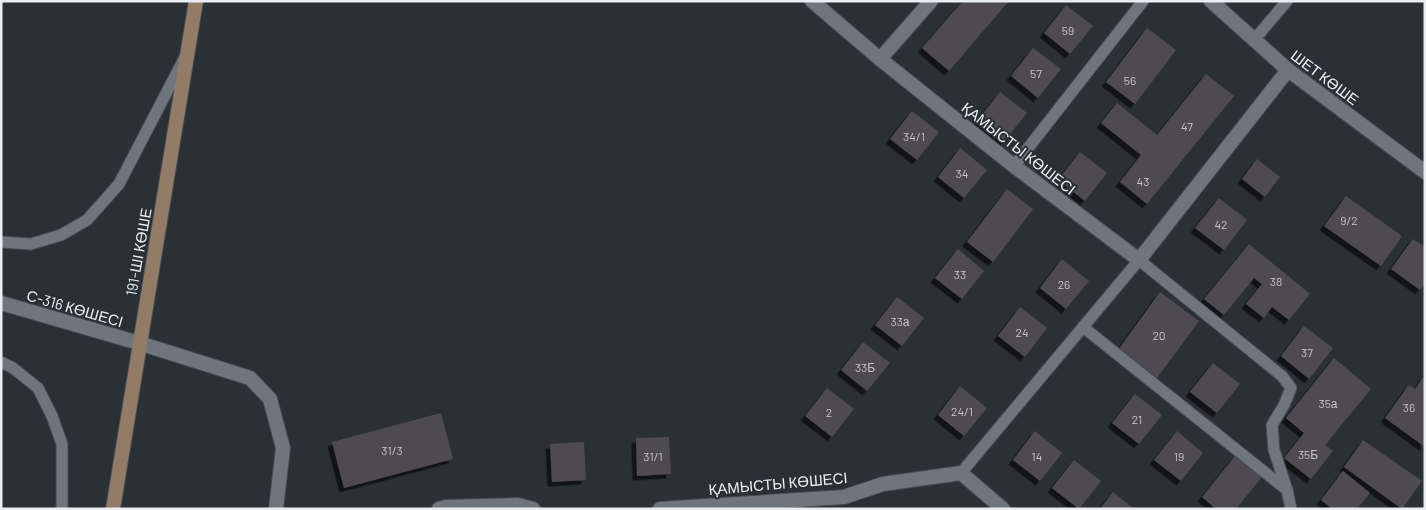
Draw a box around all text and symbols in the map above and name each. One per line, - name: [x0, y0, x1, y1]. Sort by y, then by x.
- house number: 59: [1062, 23, 1074, 37]
- street label: ШЕТ КӨШЕ: [1288, 46, 1362, 108]
- house number: 57: [1030, 66, 1042, 80]
- house number: 56: [1124, 73, 1136, 87]
- street label: ҚАМЫСТЫ КӨШЕСІ: [959, 98, 1079, 198]
- house number: 47: [1181, 119, 1193, 133]
- house number: 34/1: [903, 129, 925, 143]
- house number: 34: [956, 166, 968, 180]
- house number: 43: [1137, 174, 1149, 188]
- street label: 191-ШІ КӨШЕ: [121, 207, 155, 297]
- house number: 9/2: [1340, 213, 1358, 227]
- house number: 42: [1214, 217, 1228, 231]
- house number: 33: [954, 267, 966, 281]
- house number: 38: [1270, 274, 1282, 288]
- house number: 26: [1058, 277, 1070, 291]
- street label: С-316 КӨШЕСІ: [25, 286, 125, 330]
- house number: 33а: [890, 314, 910, 328]
- house number: 24: [1015, 325, 1029, 339]
- house number: 20: [1152, 328, 1166, 342]
- house number: 37: [1301, 345, 1313, 359]
- house number: 33Б: [855, 360, 875, 374]
- house number: 35а: [1318, 396, 1338, 410]
- house number: 36: [1403, 400, 1415, 414]
- house number: 24/1: [951, 404, 973, 418]
- house number: 2: [826, 405, 832, 419]
- house number: 21: [1132, 412, 1142, 426]
- house number: 31/3: [381, 443, 403, 457]
- house number: 35Б: [1298, 447, 1318, 461]
- house number: 31/1: [643, 449, 663, 463]
- house number: 14: [1032, 449, 1042, 463]
- house number: 19: [1174, 449, 1184, 463]
- street label: ҚАМЫСТЫ КӨШЕСІ: [708, 468, 848, 498]

